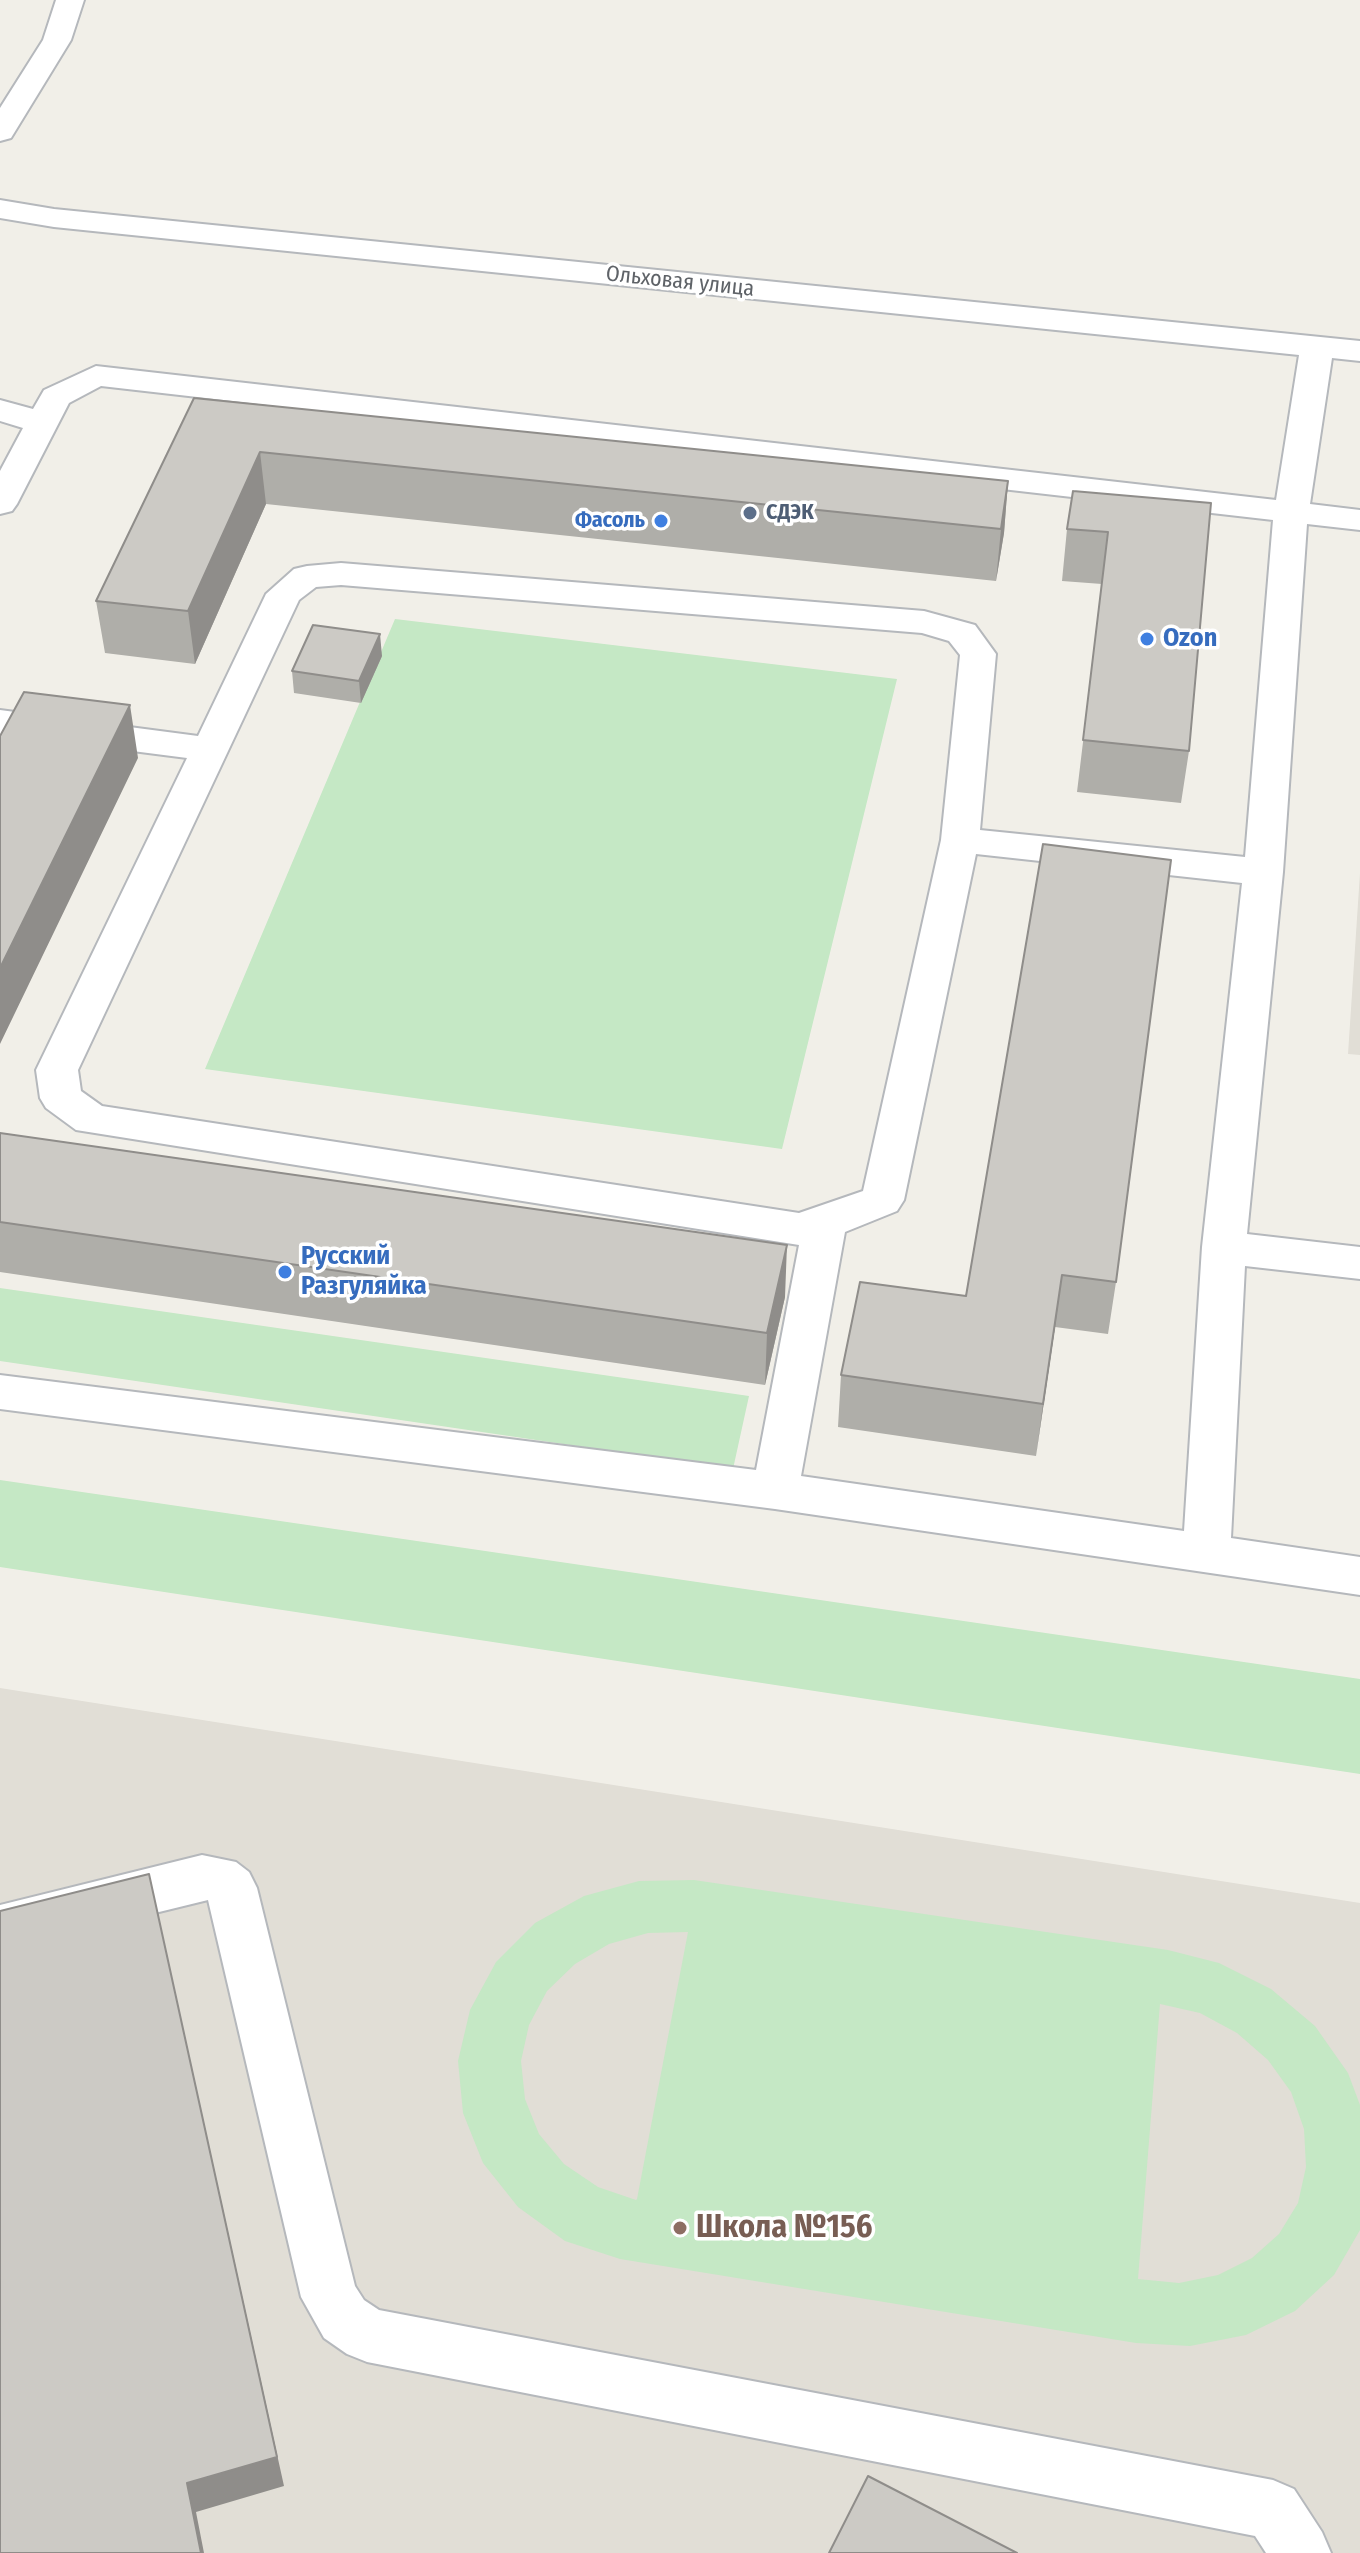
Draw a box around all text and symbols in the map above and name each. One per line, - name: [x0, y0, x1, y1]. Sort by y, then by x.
- street label: Ольховая улица: [605, 261, 755, 303]
- place label: СДЭК: [766, 500, 814, 526]
- marker: СДЭК: [741, 504, 759, 522]
- place label: Фасоль: [575, 508, 645, 534]
- marker: Фасоль: [652, 512, 670, 530]
- place label: Ozon: [1163, 623, 1217, 655]
- marker: Ozon: [1138, 630, 1156, 648]
- place label: Русский Разгуляйка: [301, 1241, 427, 1302]
- marker: Русский Разгуляйка: [276, 1263, 294, 1281]
- place label: Школа №156: [696, 2209, 872, 2247]
- marker: Школа №156: [671, 2219, 689, 2237]

